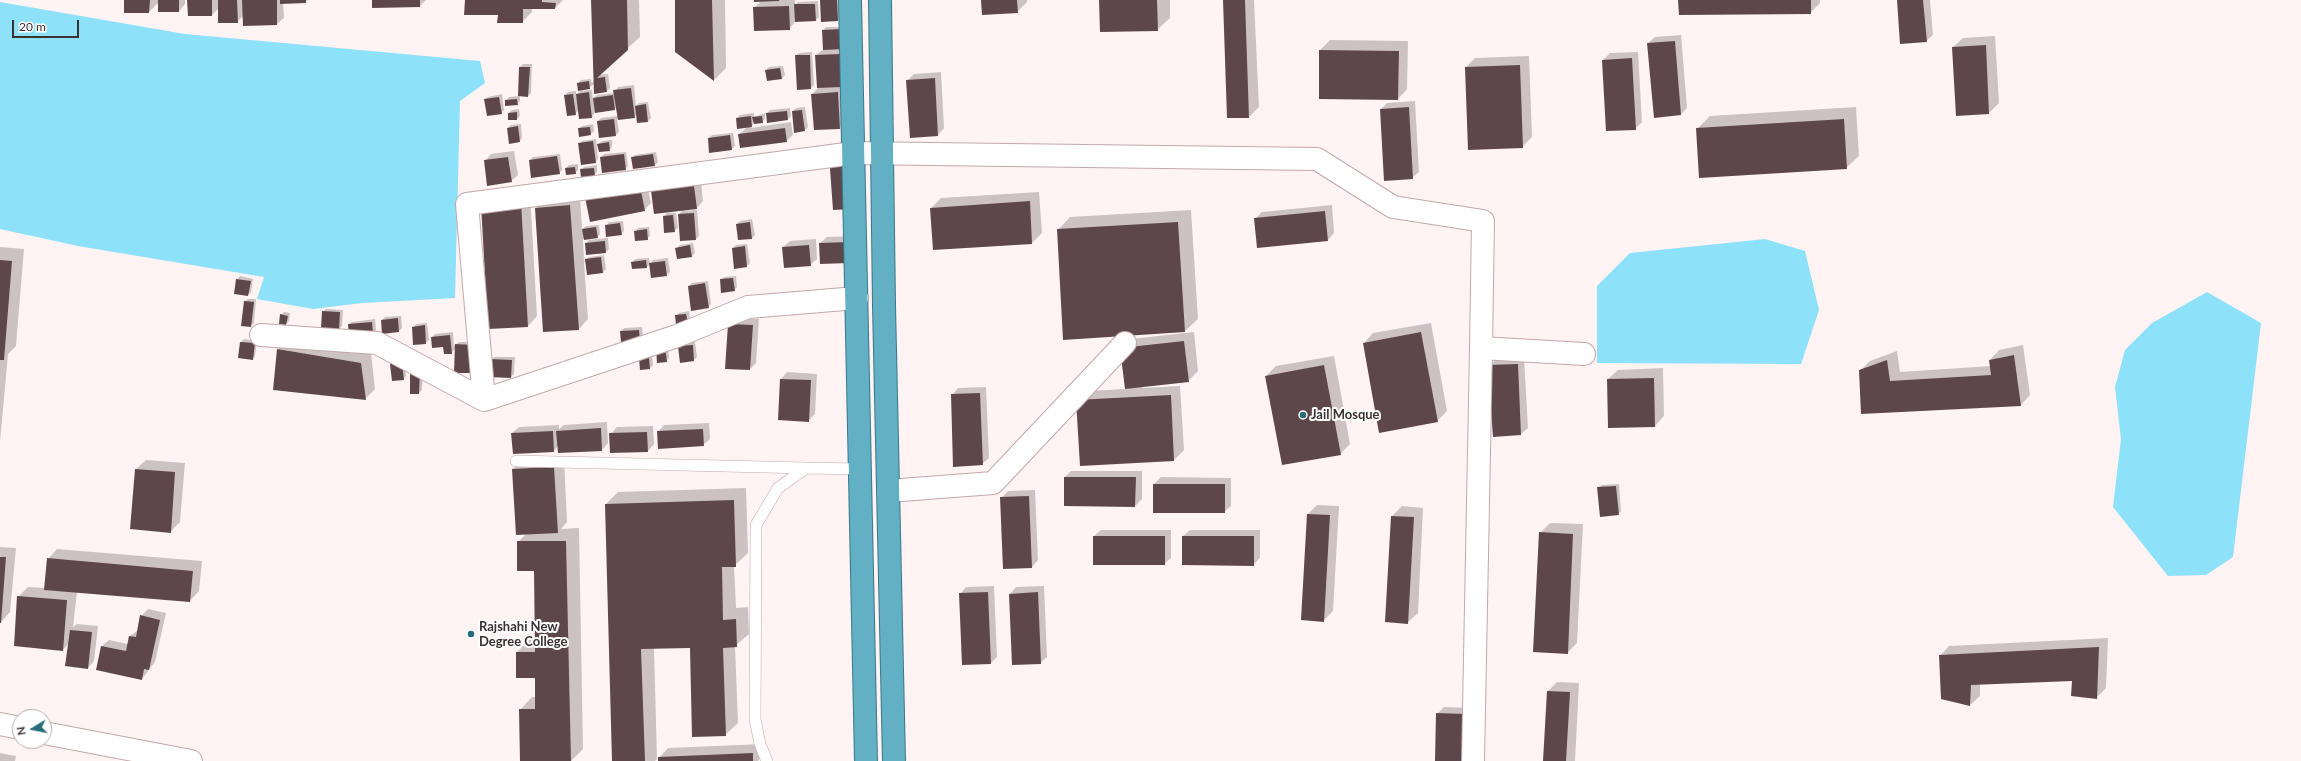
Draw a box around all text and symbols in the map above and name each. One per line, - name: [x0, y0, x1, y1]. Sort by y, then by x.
- scale bar: [14, 12, 81, 38]
- text: 20 m: [19, 19, 46, 34]
- place label: Jail Mosque: [1311, 407, 1380, 423]
- marker: Jail Mosque: [1298, 410, 1308, 420]
- place label: Rajshahi New Degree College: [479, 619, 567, 650]
- marker: Rajshahi New Degree College: [466, 629, 476, 639]
- north arrow: [12, 709, 52, 749]
- text: N: [14, 726, 28, 736]

